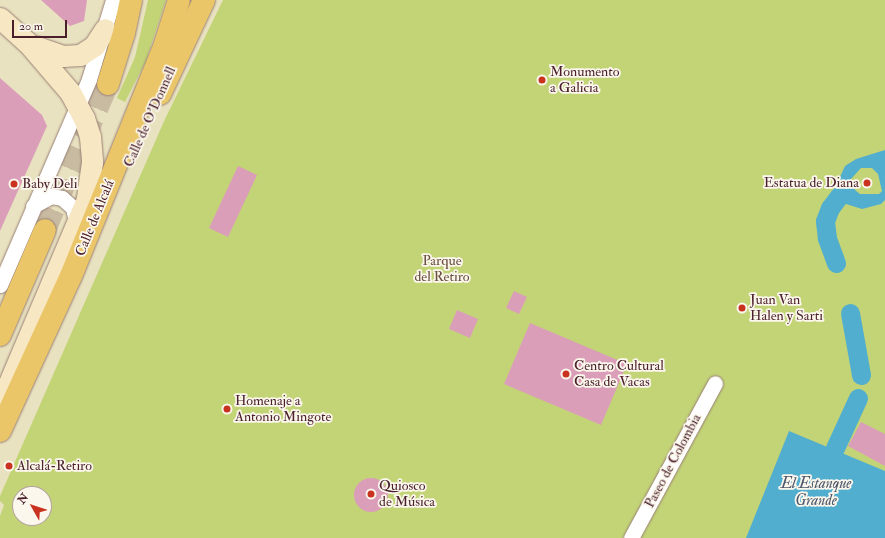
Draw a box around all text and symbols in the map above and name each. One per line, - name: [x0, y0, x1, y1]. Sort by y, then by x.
- scale bar: [14, 12, 69, 38]
- text: 20 m: [19, 19, 43, 34]
- street label: Calle de O'Donnell: [120, 64, 180, 170]
- place label: Monumento a Galicia: [550, 64, 619, 96]
- marker: Monumento a Galicia: [537, 75, 547, 85]
- place label: Estatua de Diana: [764, 175, 859, 191]
- place label: Baby Deli: [22, 176, 77, 192]
- street label: Calle de Alcalá: [72, 177, 118, 259]
- marker: Estatua de Diana: [862, 178, 872, 188]
- marker: Baby Deli: [9, 179, 19, 189]
- park label: Parque del Retiro: [414, 253, 470, 286]
- place label: Juan Van Halen y Sarti: [750, 292, 823, 324]
- marker: Juan Van Halen y Sarti: [737, 303, 747, 313]
- place label: Centro Cultural Casa de Vacas: [574, 358, 664, 390]
- marker: Centro Cultural Casa de Vacas: [561, 369, 571, 379]
- place label: Homenaje a Antonio Mingote: [235, 393, 331, 426]
- marker: Homenaje a Antonio Mingote: [222, 404, 232, 414]
- street label: Paseo de Colombia: [641, 411, 705, 511]
- place label: Alcalá-Retiro: [17, 458, 92, 474]
- marker: Alcalá-Retiro: [4, 461, 14, 471]
- water label: El Estanque Grande: [781, 474, 851, 509]
- place label: Quiosco de Música: [379, 478, 435, 510]
- north arrow: [12, 486, 52, 526]
- marker: Quiosco de Música: [366, 489, 376, 499]
- text: N: [15, 491, 31, 507]

